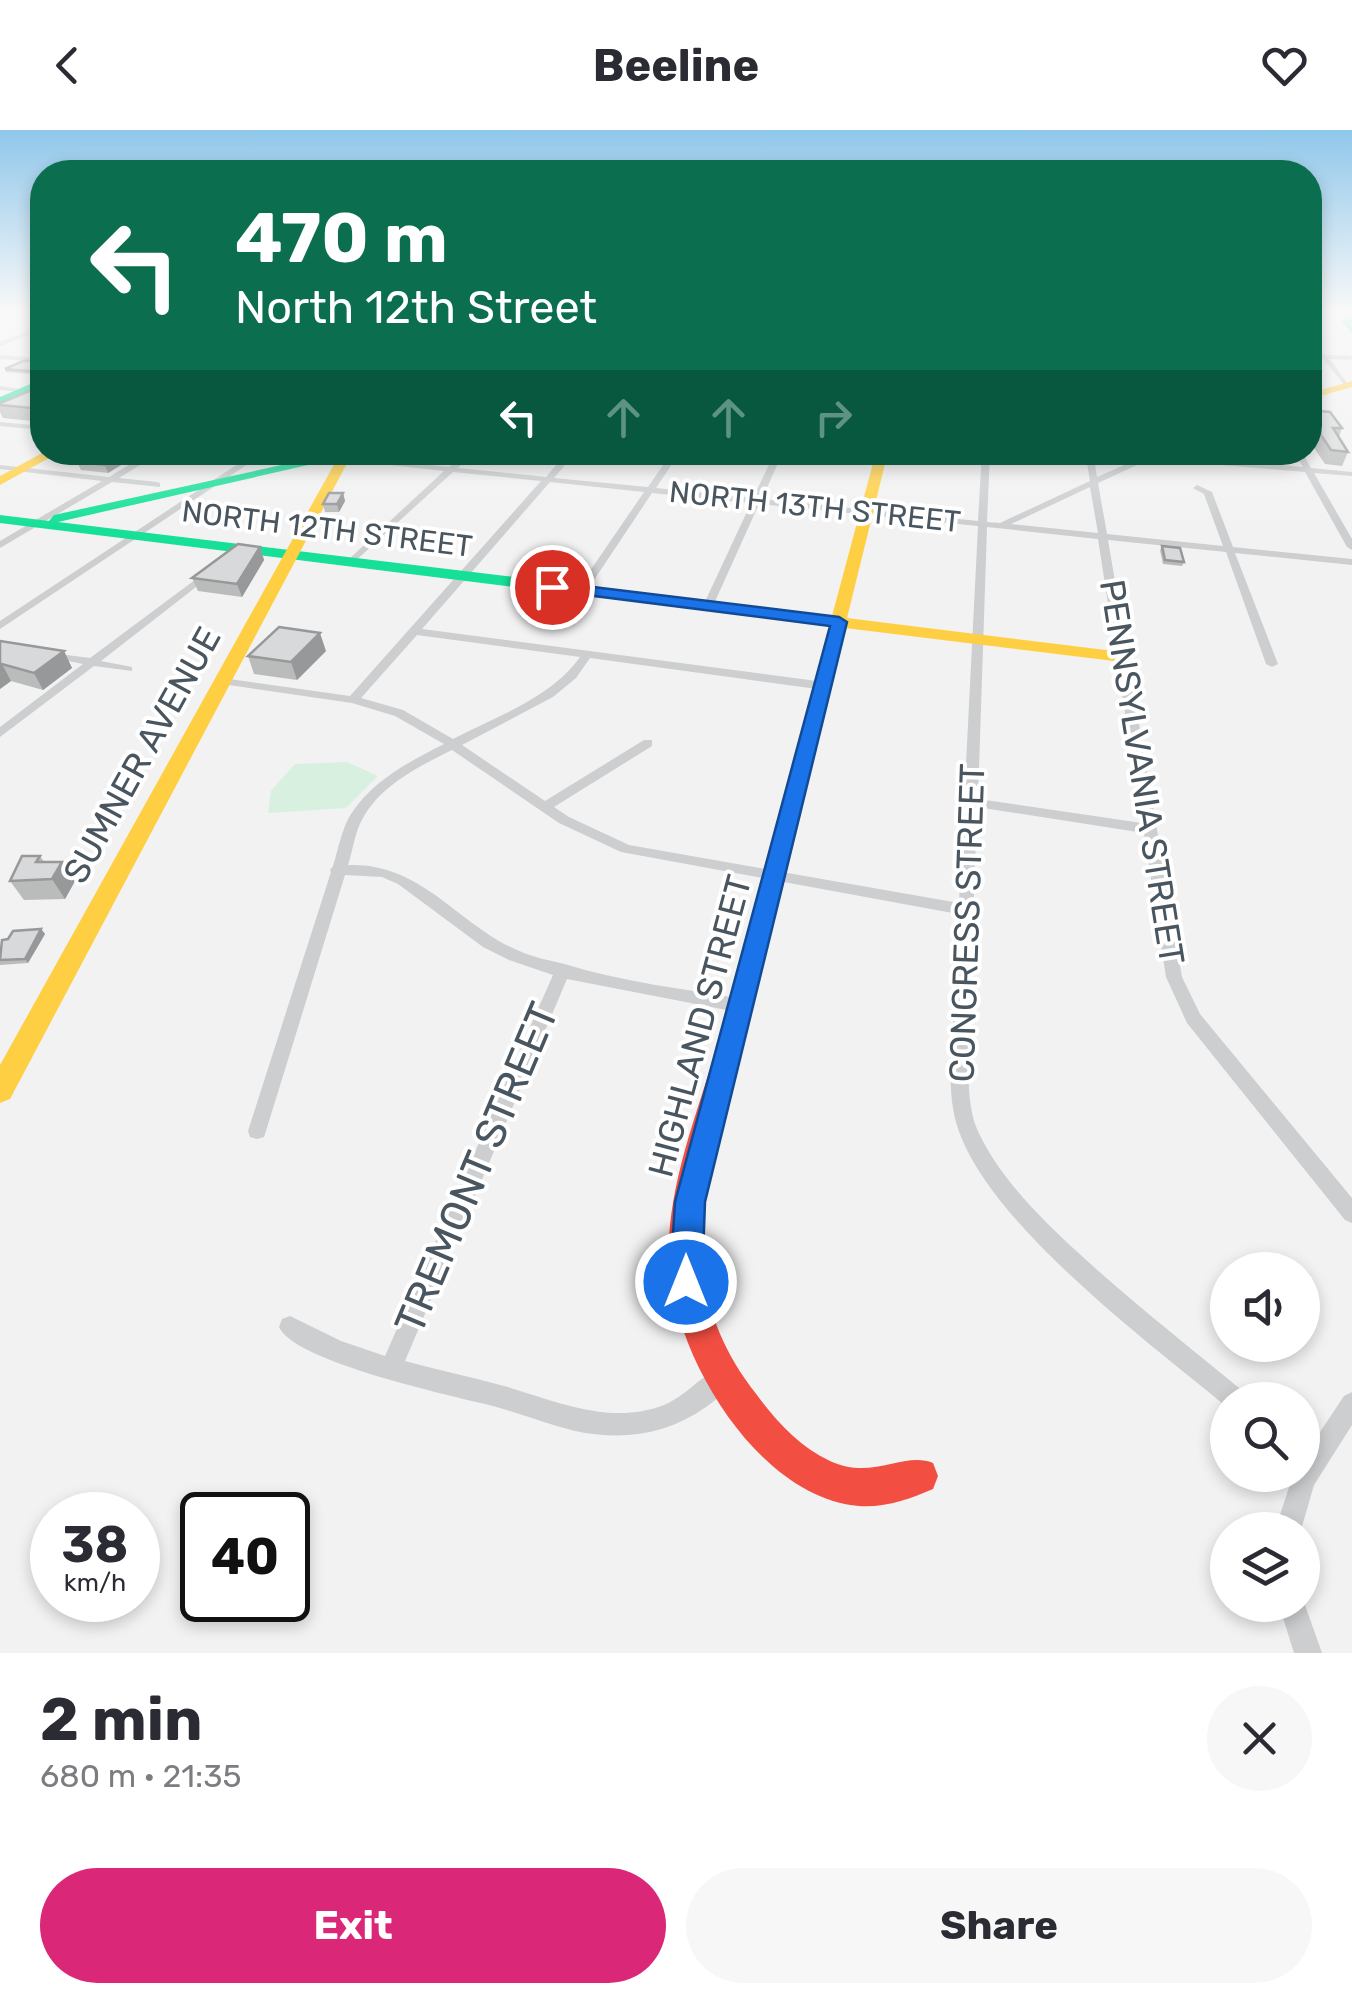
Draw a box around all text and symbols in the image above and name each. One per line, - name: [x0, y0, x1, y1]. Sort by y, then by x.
- icon: back: [40, 38, 95, 93]
- icon: heart: [1257, 38, 1312, 93]
- text: Beeline: [593, 39, 759, 92]
- text: 470 m: [235, 197, 448, 280]
- icon: left: [70, 200, 200, 330]
- text: North 12th Street: [235, 281, 597, 334]
- icon: left: [491, 390, 546, 445]
- icon: ahead: [596, 390, 651, 445]
- icon: ahead: [701, 390, 756, 445]
- icon: right: [806, 390, 861, 445]
- street label: NORTH 13TH STREET: [667, 474, 963, 540]
- street label: NORTH 12TH STREET: [180, 493, 474, 565]
- pin: [510, 545, 595, 630]
- icon: arrive: [525, 560, 580, 615]
- street label: PENNSYLVANIA STREET: [1091, 576, 1193, 968]
- street label: SUMNER AVENUE: [54, 620, 230, 890]
- street label: CONGRESS STREET: [940, 763, 994, 1083]
- street label: HIGHLAND STREET: [639, 870, 761, 1182]
- street label: TREMONT STREET: [385, 995, 569, 1341]
- position arrow: [634, 1230, 738, 1334]
- map controls: [1210, 1252, 1320, 1622]
- button: sound: [1210, 1252, 1320, 1362]
- button: search: [1210, 1382, 1320, 1492]
- speed limit sign: 40: [180, 1492, 310, 1622]
- button: layers: [1210, 1512, 1320, 1622]
- text: 38: [62, 1515, 128, 1575]
- text: km/h: [64, 1568, 126, 1597]
- text: 2 min: [40, 1684, 202, 1755]
- button: close: [1207, 1686, 1312, 1791]
- text: 680 m · 21:35: [40, 1757, 241, 1795]
- button: Exit: [40, 1868, 666, 1983]
- button: Share: [686, 1868, 1312, 1983]

